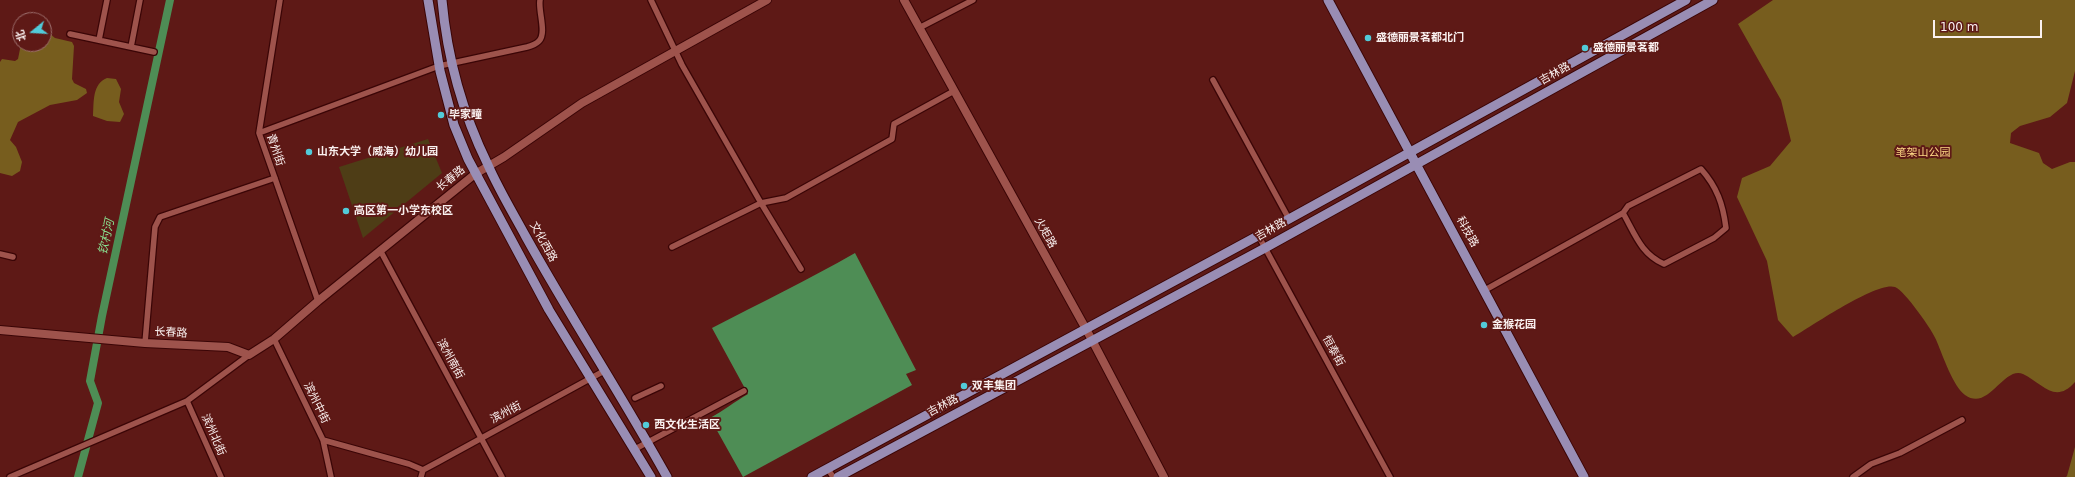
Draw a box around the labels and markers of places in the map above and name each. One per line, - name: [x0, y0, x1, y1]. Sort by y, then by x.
- place label: 盛德丽景茗都北门: [1376, 31, 1464, 45]
- marker: 盛德丽景茗都北门: [1363, 33, 1373, 43]
- place label: 盛德丽景茗都: [1593, 41, 1659, 55]
- marker: 盛德丽景茗都: [1580, 43, 1590, 53]
- place label: 毕家疃: [449, 108, 482, 122]
- marker: 毕家疃: [436, 110, 446, 120]
- place label: 山东大学（威海）幼儿园: [317, 145, 438, 159]
- marker: 山东大学（威海）幼儿园: [304, 147, 314, 157]
- place label: 高区第一小学东校区: [354, 204, 453, 218]
- marker: 高区第一小学东校区: [341, 206, 351, 216]
- place label: 金猴花园: [1492, 318, 1536, 332]
- marker: 金猴花园: [1479, 320, 1489, 330]
- place label: 双丰集团: [972, 379, 1016, 393]
- marker: 双丰集团: [959, 381, 969, 391]
- place label: 西文化生活区: [654, 418, 720, 432]
- marker: 西文化生活区: [641, 420, 651, 430]

